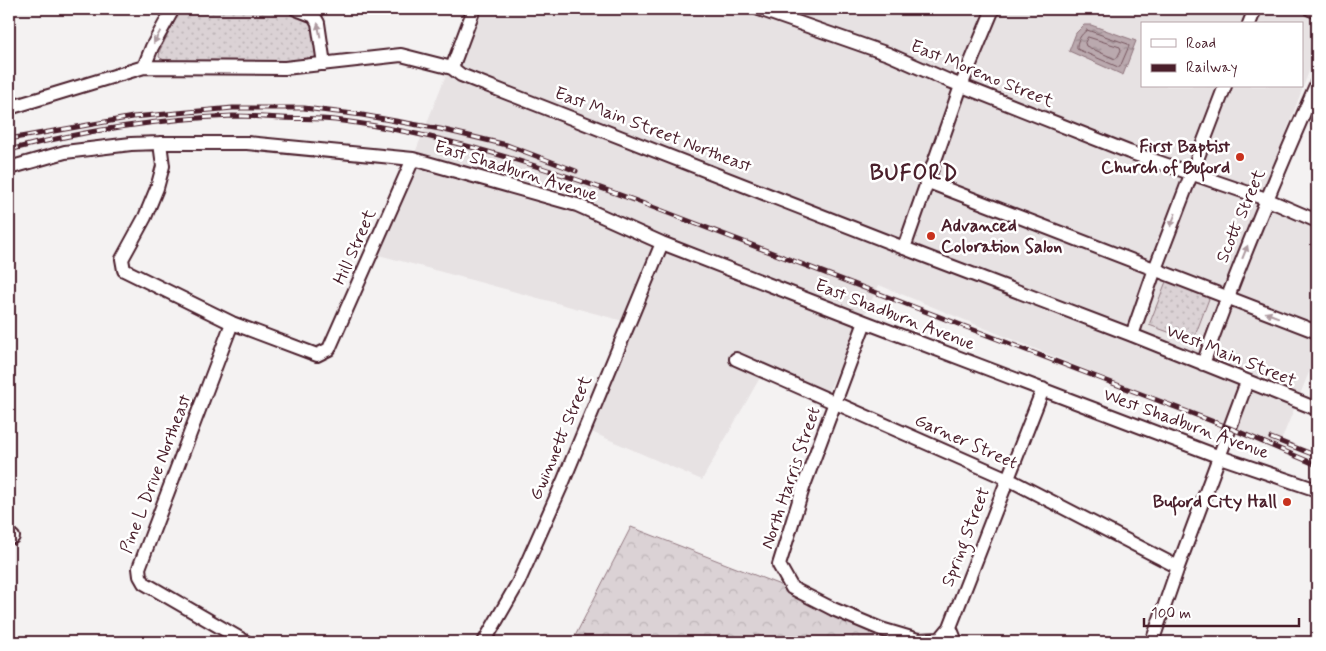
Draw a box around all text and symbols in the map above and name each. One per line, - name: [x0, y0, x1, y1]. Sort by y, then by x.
- one-way arrow: [314, 21, 322, 37]
- legend: [1141, 22, 1304, 88]
- one-way arrow: [153, 30, 161, 45]
- street label: East Moreno Street: [907, 34, 1058, 114]
- text: Road: [1186, 34, 1216, 54]
- text: Railway: [1186, 58, 1238, 78]
- street label: East Main Street Northeast: [551, 81, 756, 179]
- street label: East Shadburn Avenue: [431, 135, 601, 207]
- place label: First Baptist Church of Buford: [1101, 135, 1231, 182]
- marker: First Baptist Church of Buford: [1234, 151, 1246, 163]
- district label: BUFORD: [870, 160, 958, 188]
- street label: Scott Street: [1211, 165, 1272, 267]
- street label: Hill Street: [328, 205, 382, 289]
- one-way arrow: [1169, 213, 1177, 228]
- place label: Advanced Coloration Salon: [941, 214, 1062, 259]
- marker: Advanced Coloration Salon: [925, 230, 937, 242]
- one-way arrow: [1241, 245, 1249, 259]
- street label: East Shadburn Avenue: [812, 273, 978, 357]
- one-way arrow: [1264, 311, 1279, 319]
- street label: West Main Street: [1162, 319, 1300, 393]
- street label: Gwinnett Street: [524, 372, 598, 504]
- street label: West Shadburn Avenue: [1100, 383, 1272, 465]
- street label: Pine L Drive Northeast: [115, 391, 198, 557]
- street label: North Harris Street: [755, 403, 827, 552]
- street label: Garner Street: [911, 409, 1022, 476]
- street label: Spring Street: [936, 484, 998, 591]
- place label: Buford City Hall: [1153, 490, 1278, 516]
- marker: Buford City Hall: [1281, 496, 1293, 508]
- scale bar: [1144, 596, 1298, 628]
- text: 100 m: [1151, 604, 1191, 624]

